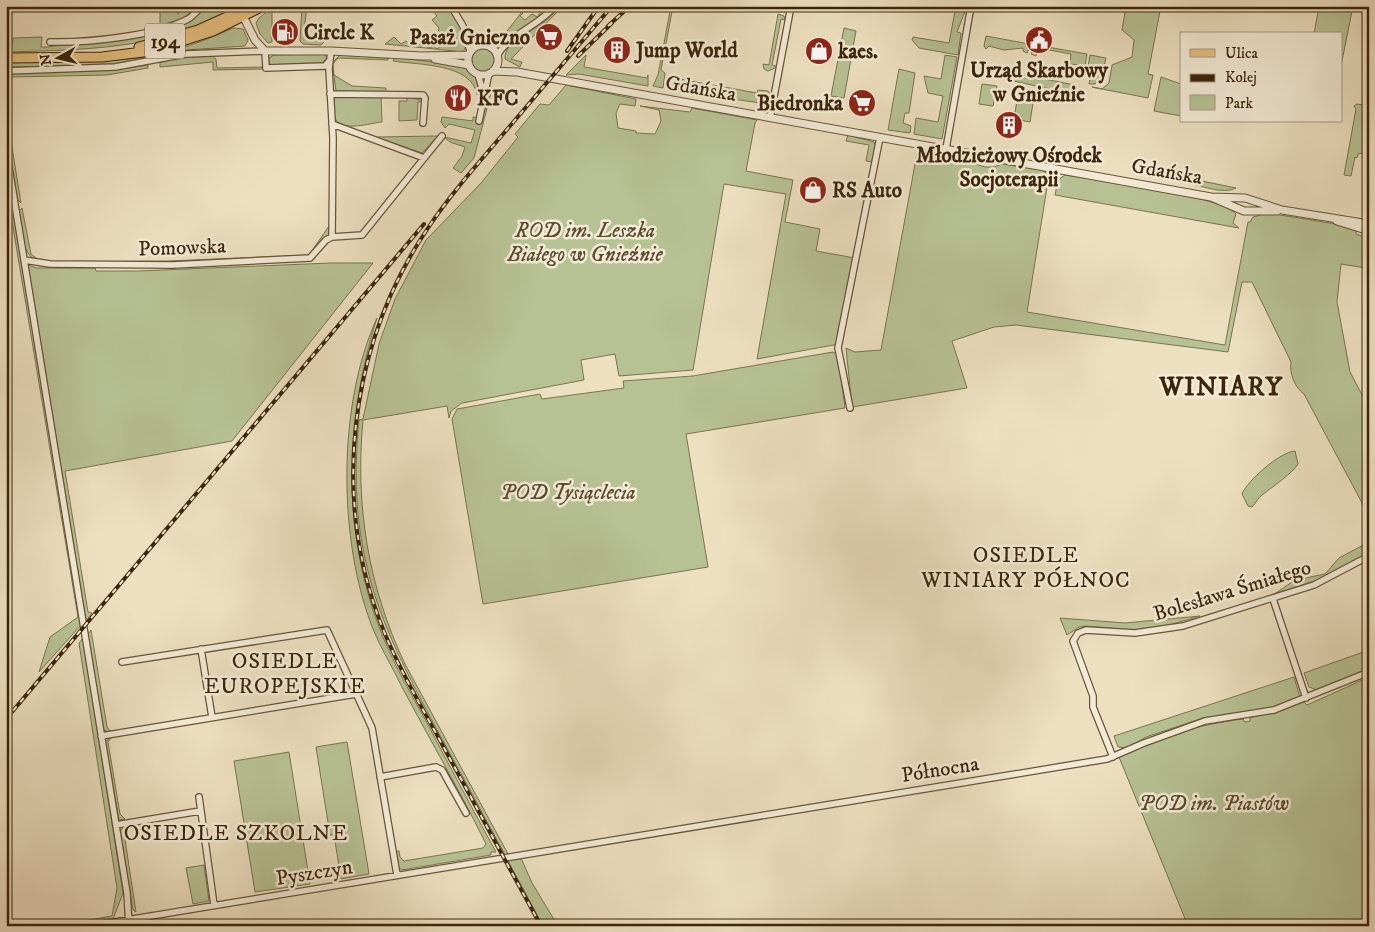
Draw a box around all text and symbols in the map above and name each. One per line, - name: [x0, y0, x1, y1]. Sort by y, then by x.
- fuel station icon: Circle K: [270, 17, 300, 47]
- place label: Circle K: [304, 20, 376, 46]
- supermarket icon: Pasaż Gniezno: [534, 22, 564, 52]
- road number: 194: [145, 23, 185, 58]
- place label: Pasaż Gniezno: [409, 25, 530, 51]
- public building icon: Urząd Skarbowy w Gnieźnie: [1024, 25, 1054, 55]
- north arrow: [32, 32, 82, 82]
- legend: [1180, 32, 1342, 122]
- building icon: Jump World: [602, 35, 632, 65]
- shop icon: kaes.: [804, 36, 834, 66]
- place label: Jump World: [634, 38, 738, 64]
- place label: kaes.: [837, 39, 878, 65]
- text: Ulica: [1225, 44, 1258, 63]
- text: N: [36, 52, 56, 67]
- place label: Urząd Skarbowy w Gnieźnie: [970, 58, 1109, 108]
- text: Kolej: [1225, 68, 1257, 87]
- street label: Gdańska: [663, 70, 738, 108]
- restaurant icon: KFC: [443, 83, 473, 113]
- place label: KFC: [477, 86, 519, 112]
- supermarket icon: Biedronka: [847, 88, 877, 118]
- place label: Biedronka: [757, 91, 844, 117]
- text: Park: [1225, 94, 1254, 113]
- building icon: Młodzieżowy Ośrodek Socjoterapii: [994, 110, 1024, 140]
- place label: Młodzieżowy Ośrodek Socjoterapii: [916, 143, 1103, 194]
- street label: Gdańska: [1129, 153, 1204, 191]
- shop icon: RS Auto: [798, 175, 828, 205]
- place label: RS Auto: [832, 178, 902, 204]
- park label: ROD im. Leszka Białego w Gnieźnie: [506, 218, 663, 268]
- street label: Pomowska: [138, 233, 226, 263]
- district label: WINIARY: [1158, 371, 1283, 404]
- park label: POD Tysiąclecia: [500, 480, 636, 506]
- district label: OSIEDLE WINIARY PÓŁNOC: [920, 542, 1131, 594]
- street label: Bolesława Śmiałego: [1150, 553, 1314, 627]
- district label: OSIEDLE EUROPEJSKIE: [204, 648, 366, 700]
- street label: Północna: [899, 751, 981, 789]
- park label: POD im. Piastów: [1139, 791, 1289, 817]
- district label: OSIEDLE SZKOLNE: [124, 820, 348, 847]
- street label: Pyszczyn: [274, 854, 354, 892]

